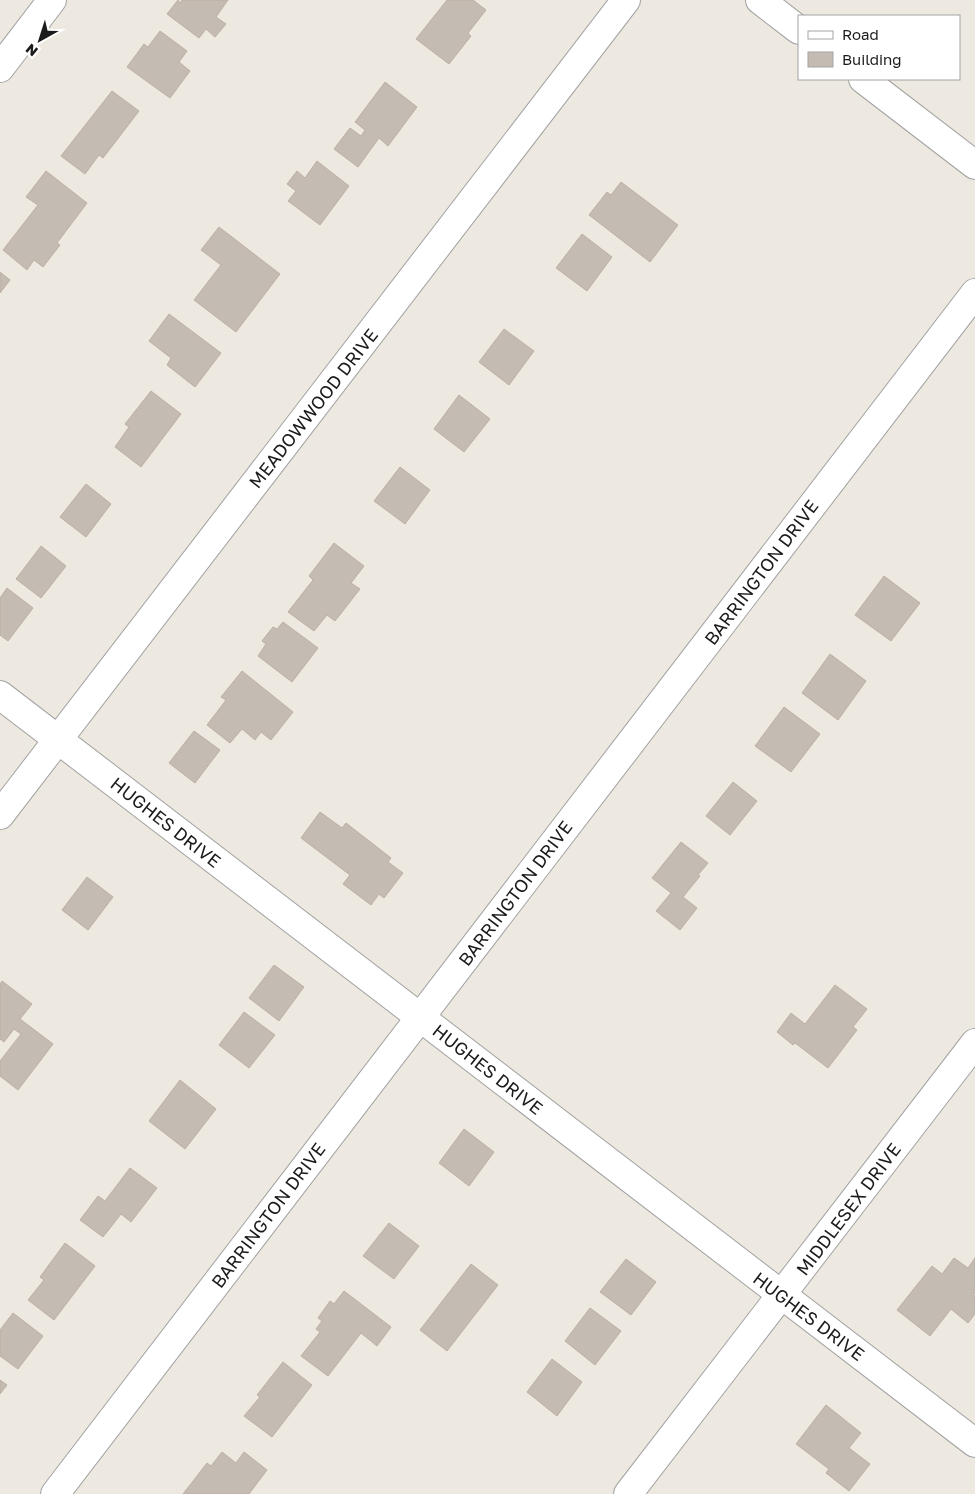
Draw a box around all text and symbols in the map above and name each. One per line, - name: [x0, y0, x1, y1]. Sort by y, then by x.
- north arrow: [15, 15, 65, 65]
- legend: [798, 15, 960, 80]
- text: Road: [842, 25, 879, 43]
- text: N: [22, 41, 41, 60]
- text: Building: [842, 50, 902, 68]
- street label: MEADOWWOOD DRIVE: [244, 324, 382, 492]
- street label: BARRINGTON DRIVE: [699, 495, 823, 649]
- street label: HUGHES DRIVE: [107, 772, 225, 872]
- street label: BARRINGTON DRIVE: [453, 816, 577, 970]
- street label: HUGHES DRIVE: [429, 1019, 547, 1119]
- street label: BARRINGTON DRIVE: [206, 1138, 330, 1292]
- street label: MIDDLESEX DRIVE: [791, 1138, 905, 1280]
- street label: HUGHES DRIVE: [749, 1267, 869, 1365]

